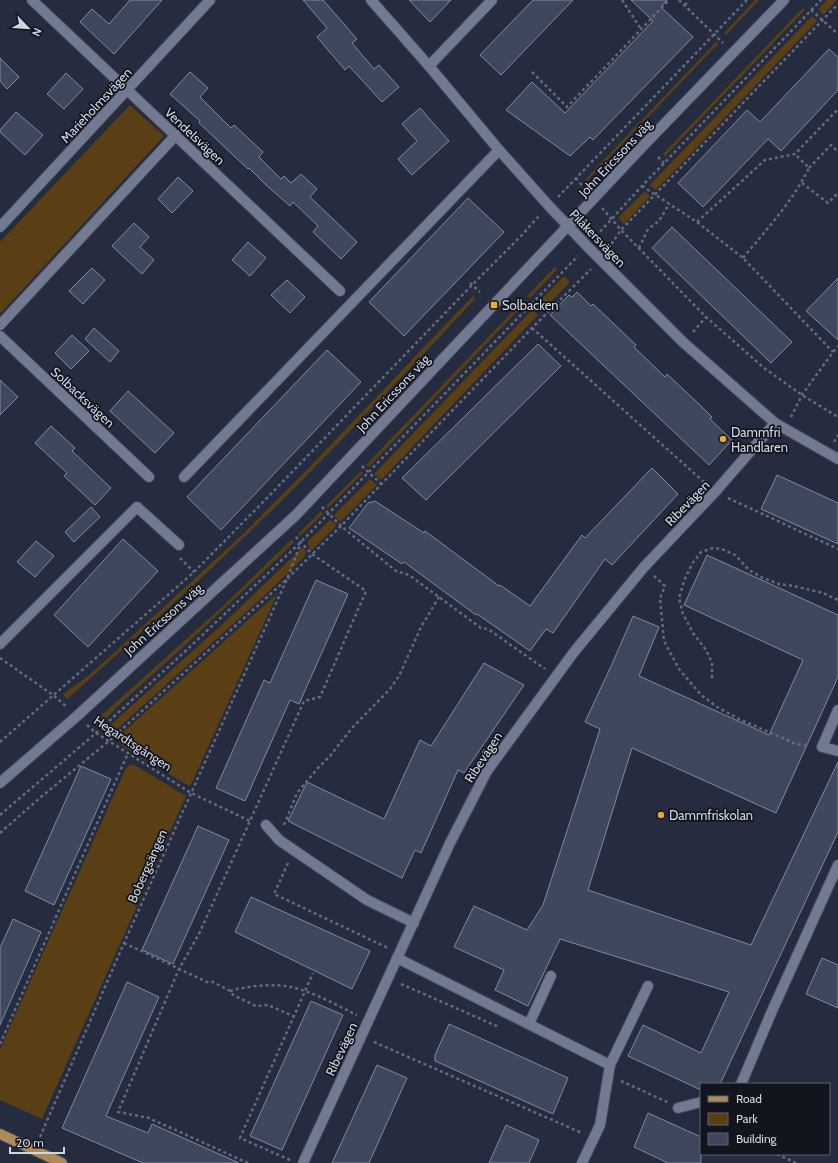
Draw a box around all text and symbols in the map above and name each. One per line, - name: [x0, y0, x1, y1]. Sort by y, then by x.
- north arrow: [8, 8, 48, 48]
- text: N: [29, 26, 45, 39]
- street label: Marieholmsvägen: [57, 64, 135, 146]
- street label: Vendelsvägen: [162, 104, 228, 168]
- street label: John Ericssons väg: [574, 116, 655, 201]
- street label: Pilåkersvägen: [567, 206, 629, 270]
- place label: Solbacken: [502, 297, 559, 313]
- marker: Solbacken: [489, 300, 499, 310]
- street label: John Ericssons väg: [352, 351, 433, 436]
- street label: Solbacksvägen: [48, 363, 118, 431]
- place label: Dammfri Handlaren: [731, 424, 788, 455]
- marker: Dammfri Handlaren: [718, 434, 728, 444]
- street label: Ribevägen: [661, 477, 713, 529]
- street label: John Ericssons väg: [120, 579, 206, 659]
- street label: Hegardtsgången: [91, 712, 175, 774]
- street label: Ribevägen: [461, 729, 505, 785]
- place label: Dammfriskolan: [669, 807, 753, 823]
- marker: Dammfriskolan: [656, 810, 666, 820]
- street label: Bobergsängen: [124, 827, 170, 905]
- street label: Ribevägen: [322, 1020, 360, 1078]
- legend: [700, 1083, 830, 1155]
- text: Road: [736, 1091, 762, 1106]
- text: Park: [736, 1111, 758, 1126]
- scale bar: [10, 1129, 64, 1155]
- text: Building: [736, 1131, 778, 1146]
- text: 20 m: [16, 1135, 44, 1150]

